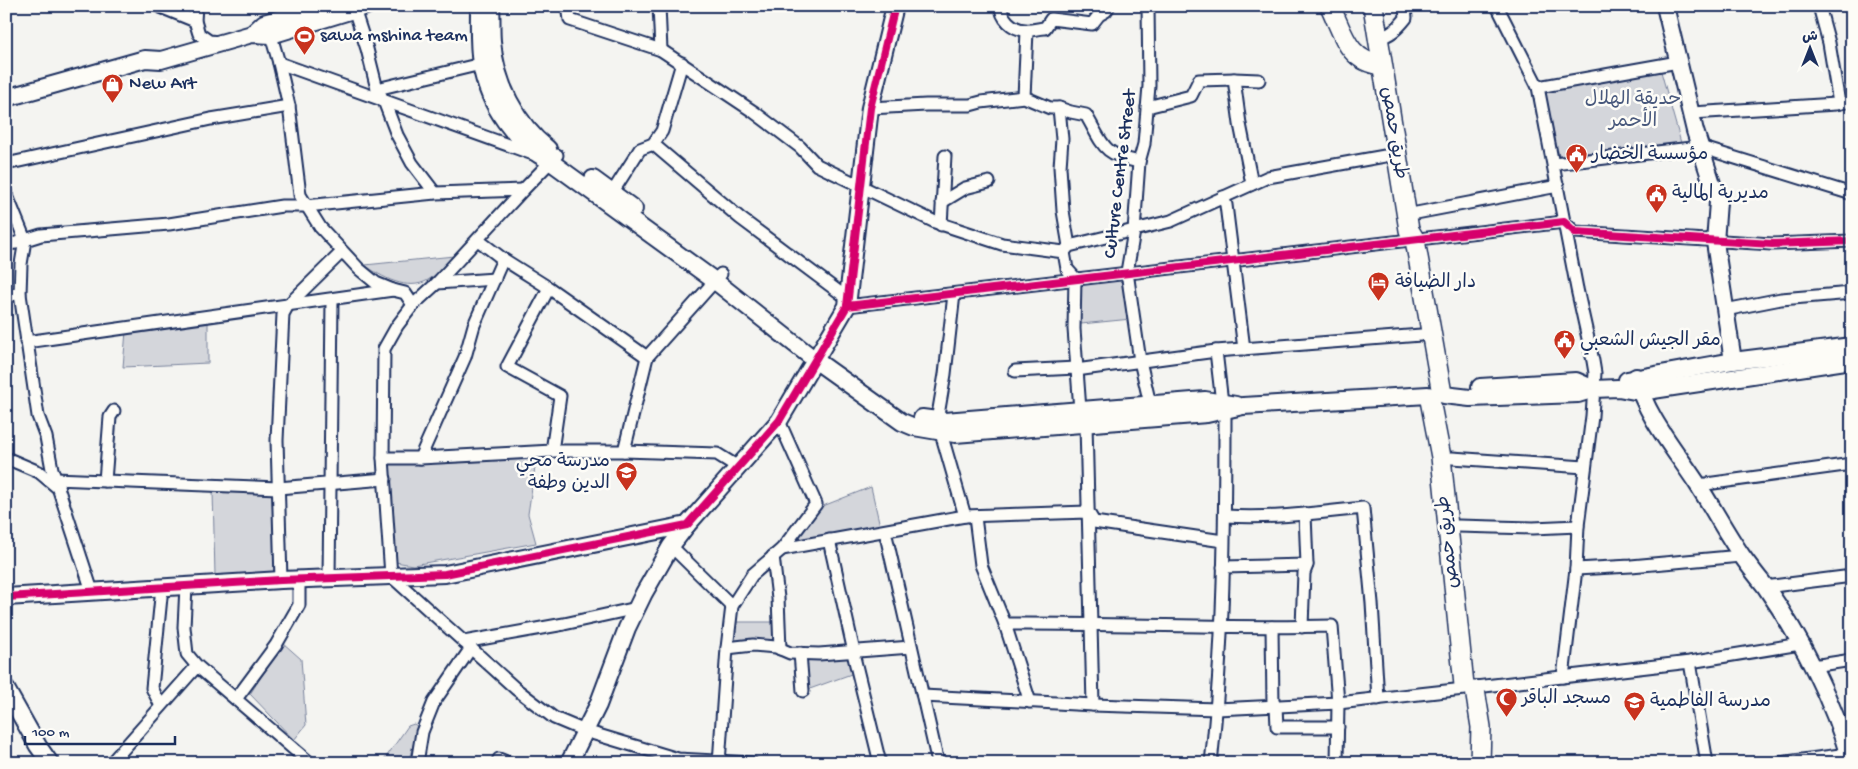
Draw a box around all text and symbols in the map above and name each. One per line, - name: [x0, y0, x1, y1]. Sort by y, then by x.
- north arrow: [1786, 22, 1836, 72]
- sports icon: sawa mshina team: [292, 24, 316, 55]
- place label: sawa mshina team: [320, 25, 468, 48]
- text: ش: [1802, 29, 1818, 46]
- shop icon: New Art: [101, 72, 125, 103]
- place label: New Art: [129, 73, 198, 96]
- street label: طريق حمص: [1374, 85, 1412, 181]
- street label: Culture Centre Street: [1099, 86, 1143, 260]
- park label: حديقة الهلال الأحمر: [1585, 89, 1681, 134]
- public building icon: مؤسسة الخضار: [1564, 143, 1588, 174]
- place label: مؤسسة الخضار: [1590, 144, 1708, 167]
- public building icon: مديرية المالية: [1644, 182, 1668, 213]
- place label: مديرية المالية: [1672, 183, 1769, 206]
- hotel icon: دار الضيافة: [1367, 271, 1391, 302]
- place label: دار الضيافة: [1395, 272, 1476, 295]
- public building icon: مقر الجيش الشعبي: [1552, 329, 1576, 360]
- place label: مقر الجيش الشعبي: [1580, 330, 1721, 355]
- place label: مدرسة محي الدين وطفة: [516, 451, 610, 496]
- school or university icon: مدرسة محي الدين وطفة: [614, 461, 638, 492]
- street label: طريق حمص: [1433, 494, 1465, 590]
- mosque icon: مسجد الباقر: [1494, 687, 1518, 718]
- place label: مسجد الباقر: [1520, 688, 1611, 711]
- school or university icon: مدرسة الفاطمية: [1622, 690, 1646, 721]
- place label: مدرسة الفاطمية: [1650, 691, 1771, 714]
- scale bar: [25, 714, 175, 746]
- text: 100 m: [31, 724, 70, 742]

